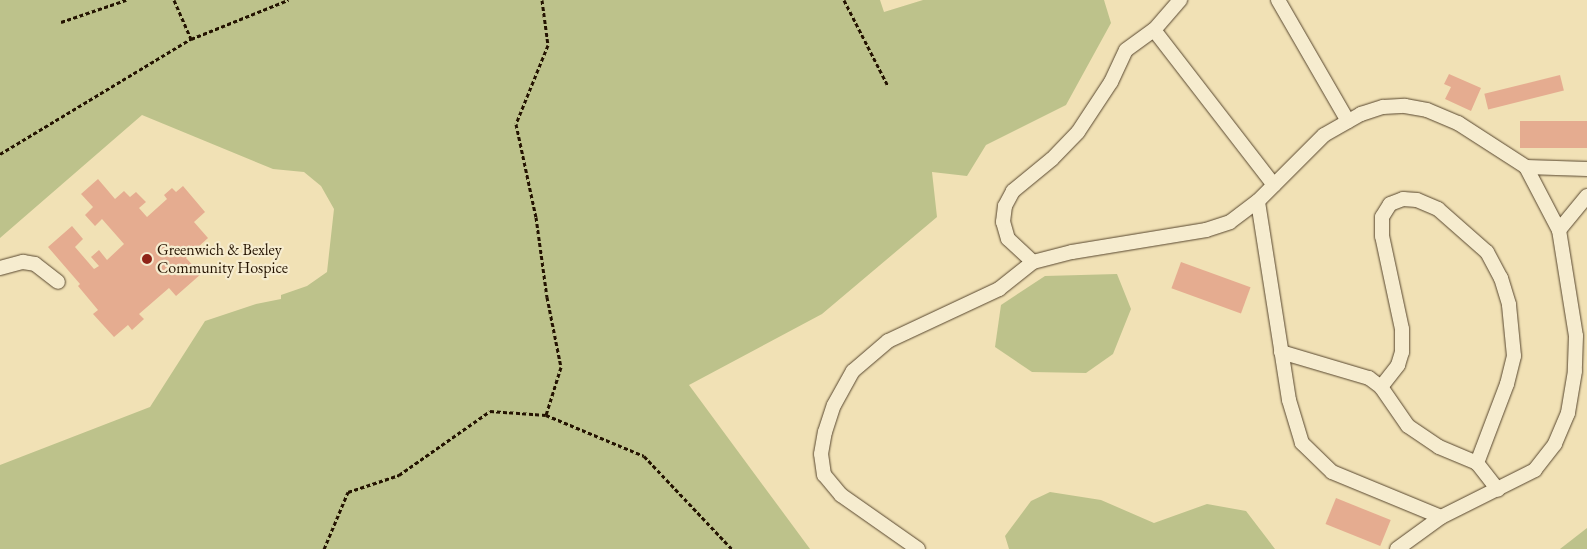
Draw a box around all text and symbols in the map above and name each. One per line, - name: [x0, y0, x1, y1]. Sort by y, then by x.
- place label: Greenwich & Bexley Community Hospice: [157, 240, 288, 278]
- marker: Greenwich & Bexley Community Hospice: [141, 253, 153, 265]

